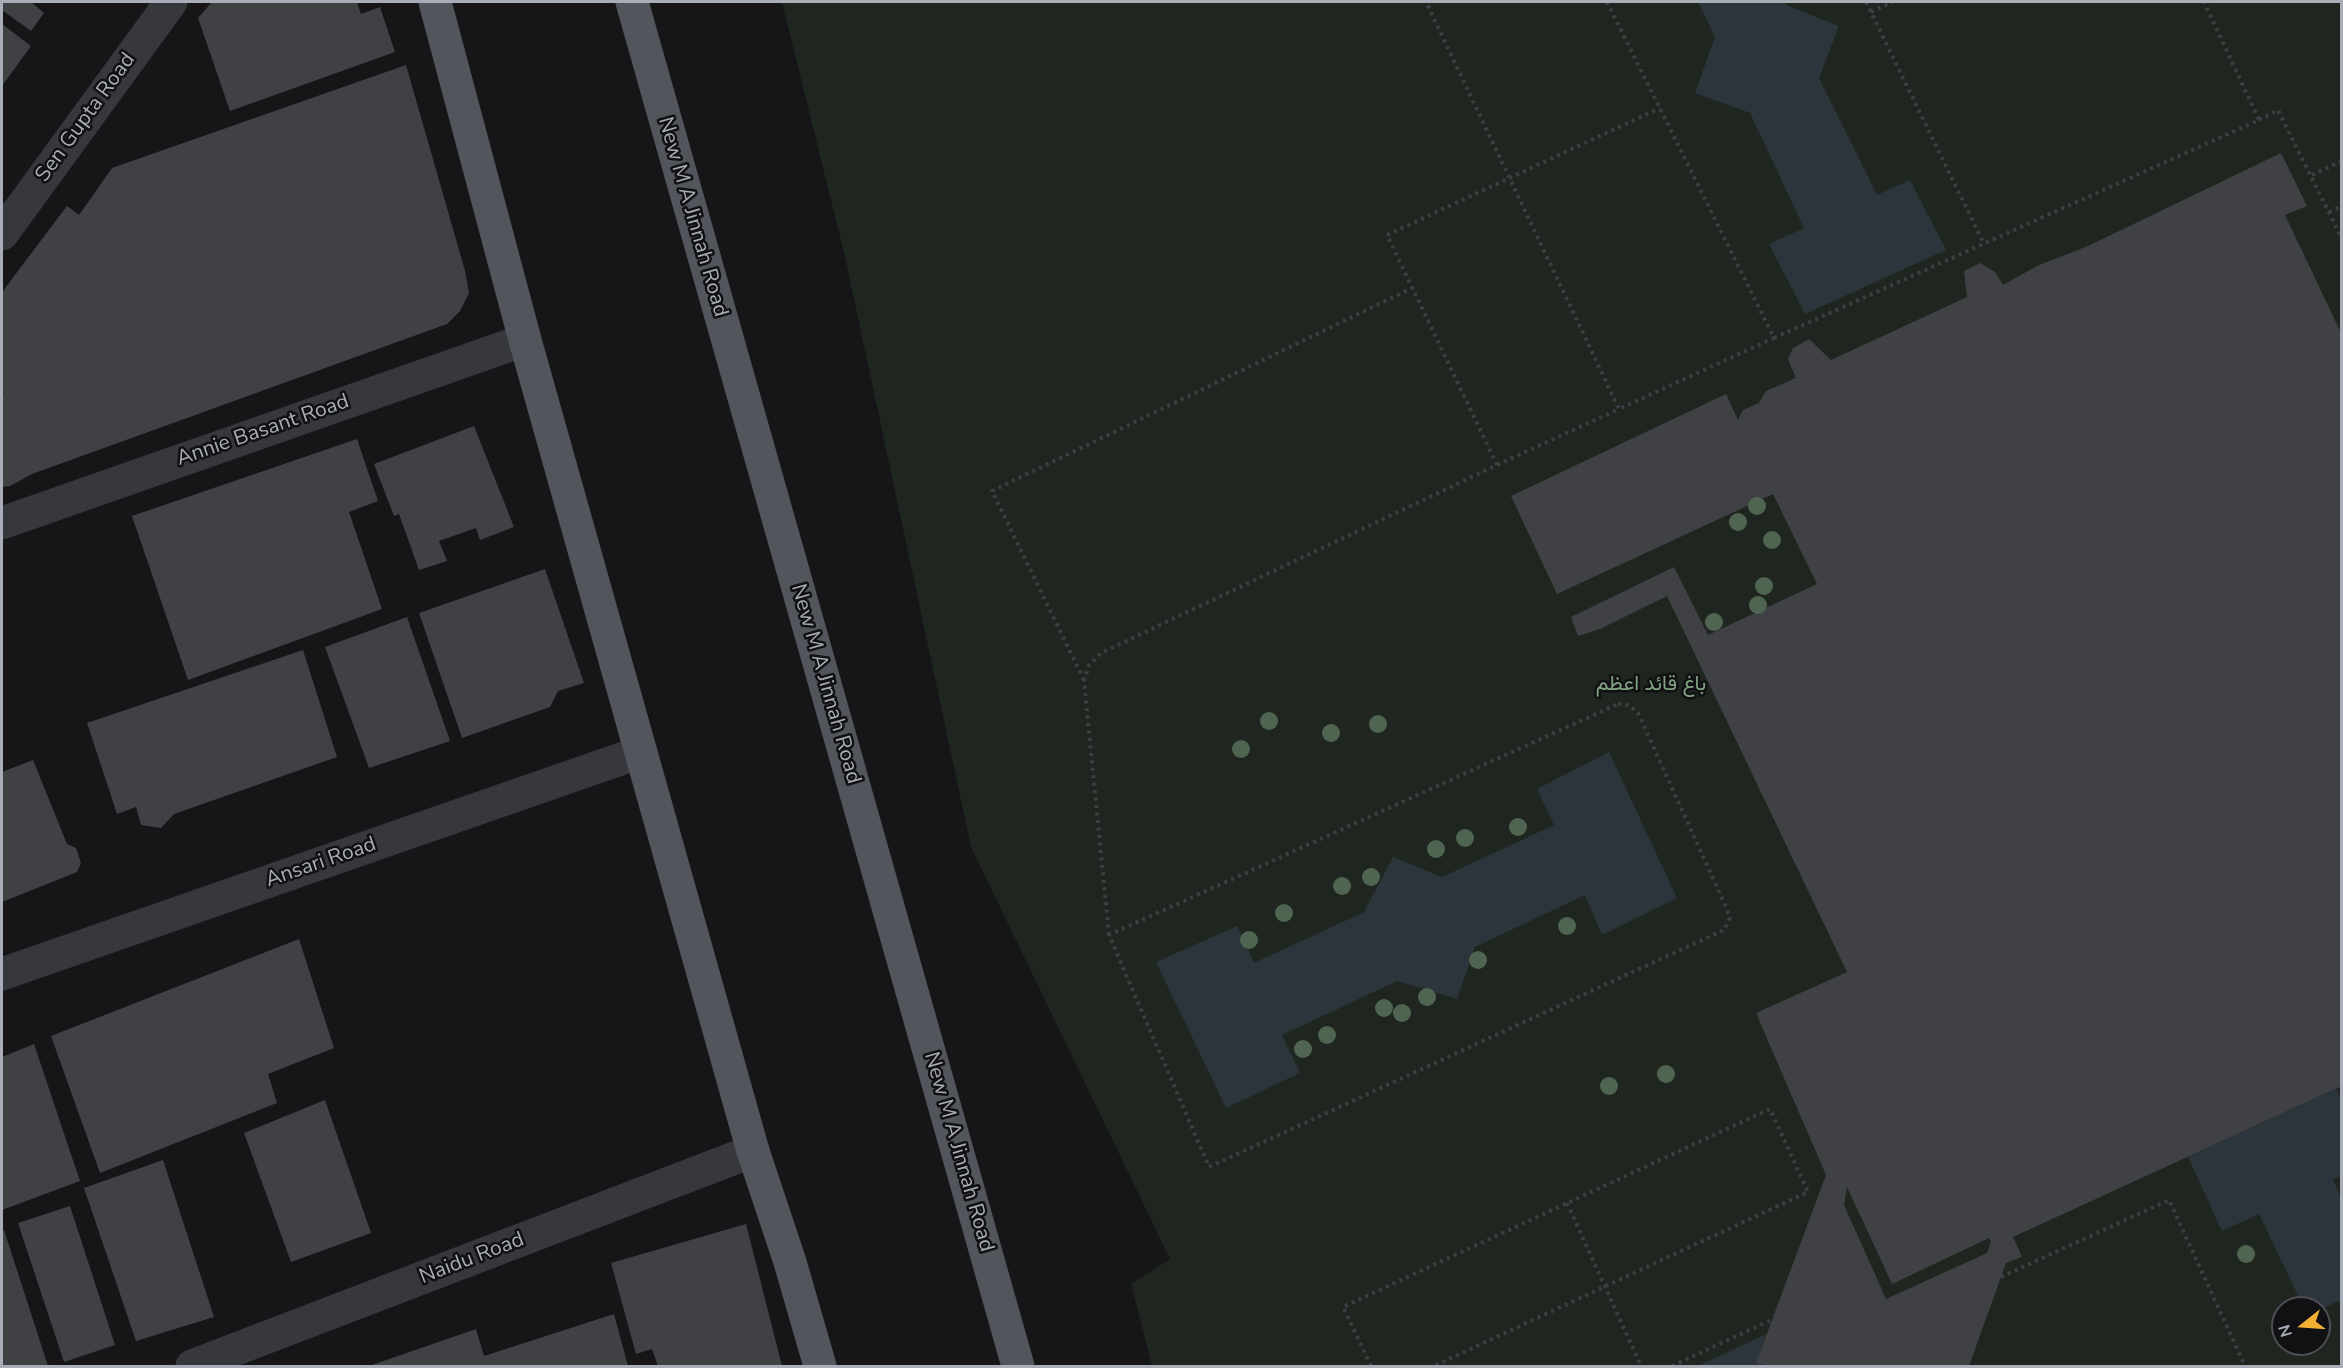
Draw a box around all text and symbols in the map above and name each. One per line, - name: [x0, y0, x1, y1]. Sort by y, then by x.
- street label: Sen Gupta Road: [31, 49, 141, 187]
- street label: New M A Jinnah Road: [651, 114, 733, 320]
- street label: Annie Basant Road: [173, 390, 353, 472]
- street label: New M A Jinnah Road: [784, 581, 866, 787]
- park label: باغ قائد اعظم: [1596, 672, 1706, 698]
- street label: Ansari Road: [262, 832, 380, 894]
- street label: New M A Jinnah Road: [917, 1049, 999, 1255]
- street label: Naidu Road: [416, 1228, 528, 1290]
- north arrow: [2271, 1296, 2331, 1356]
- text: N: [2273, 1322, 2298, 1340]

